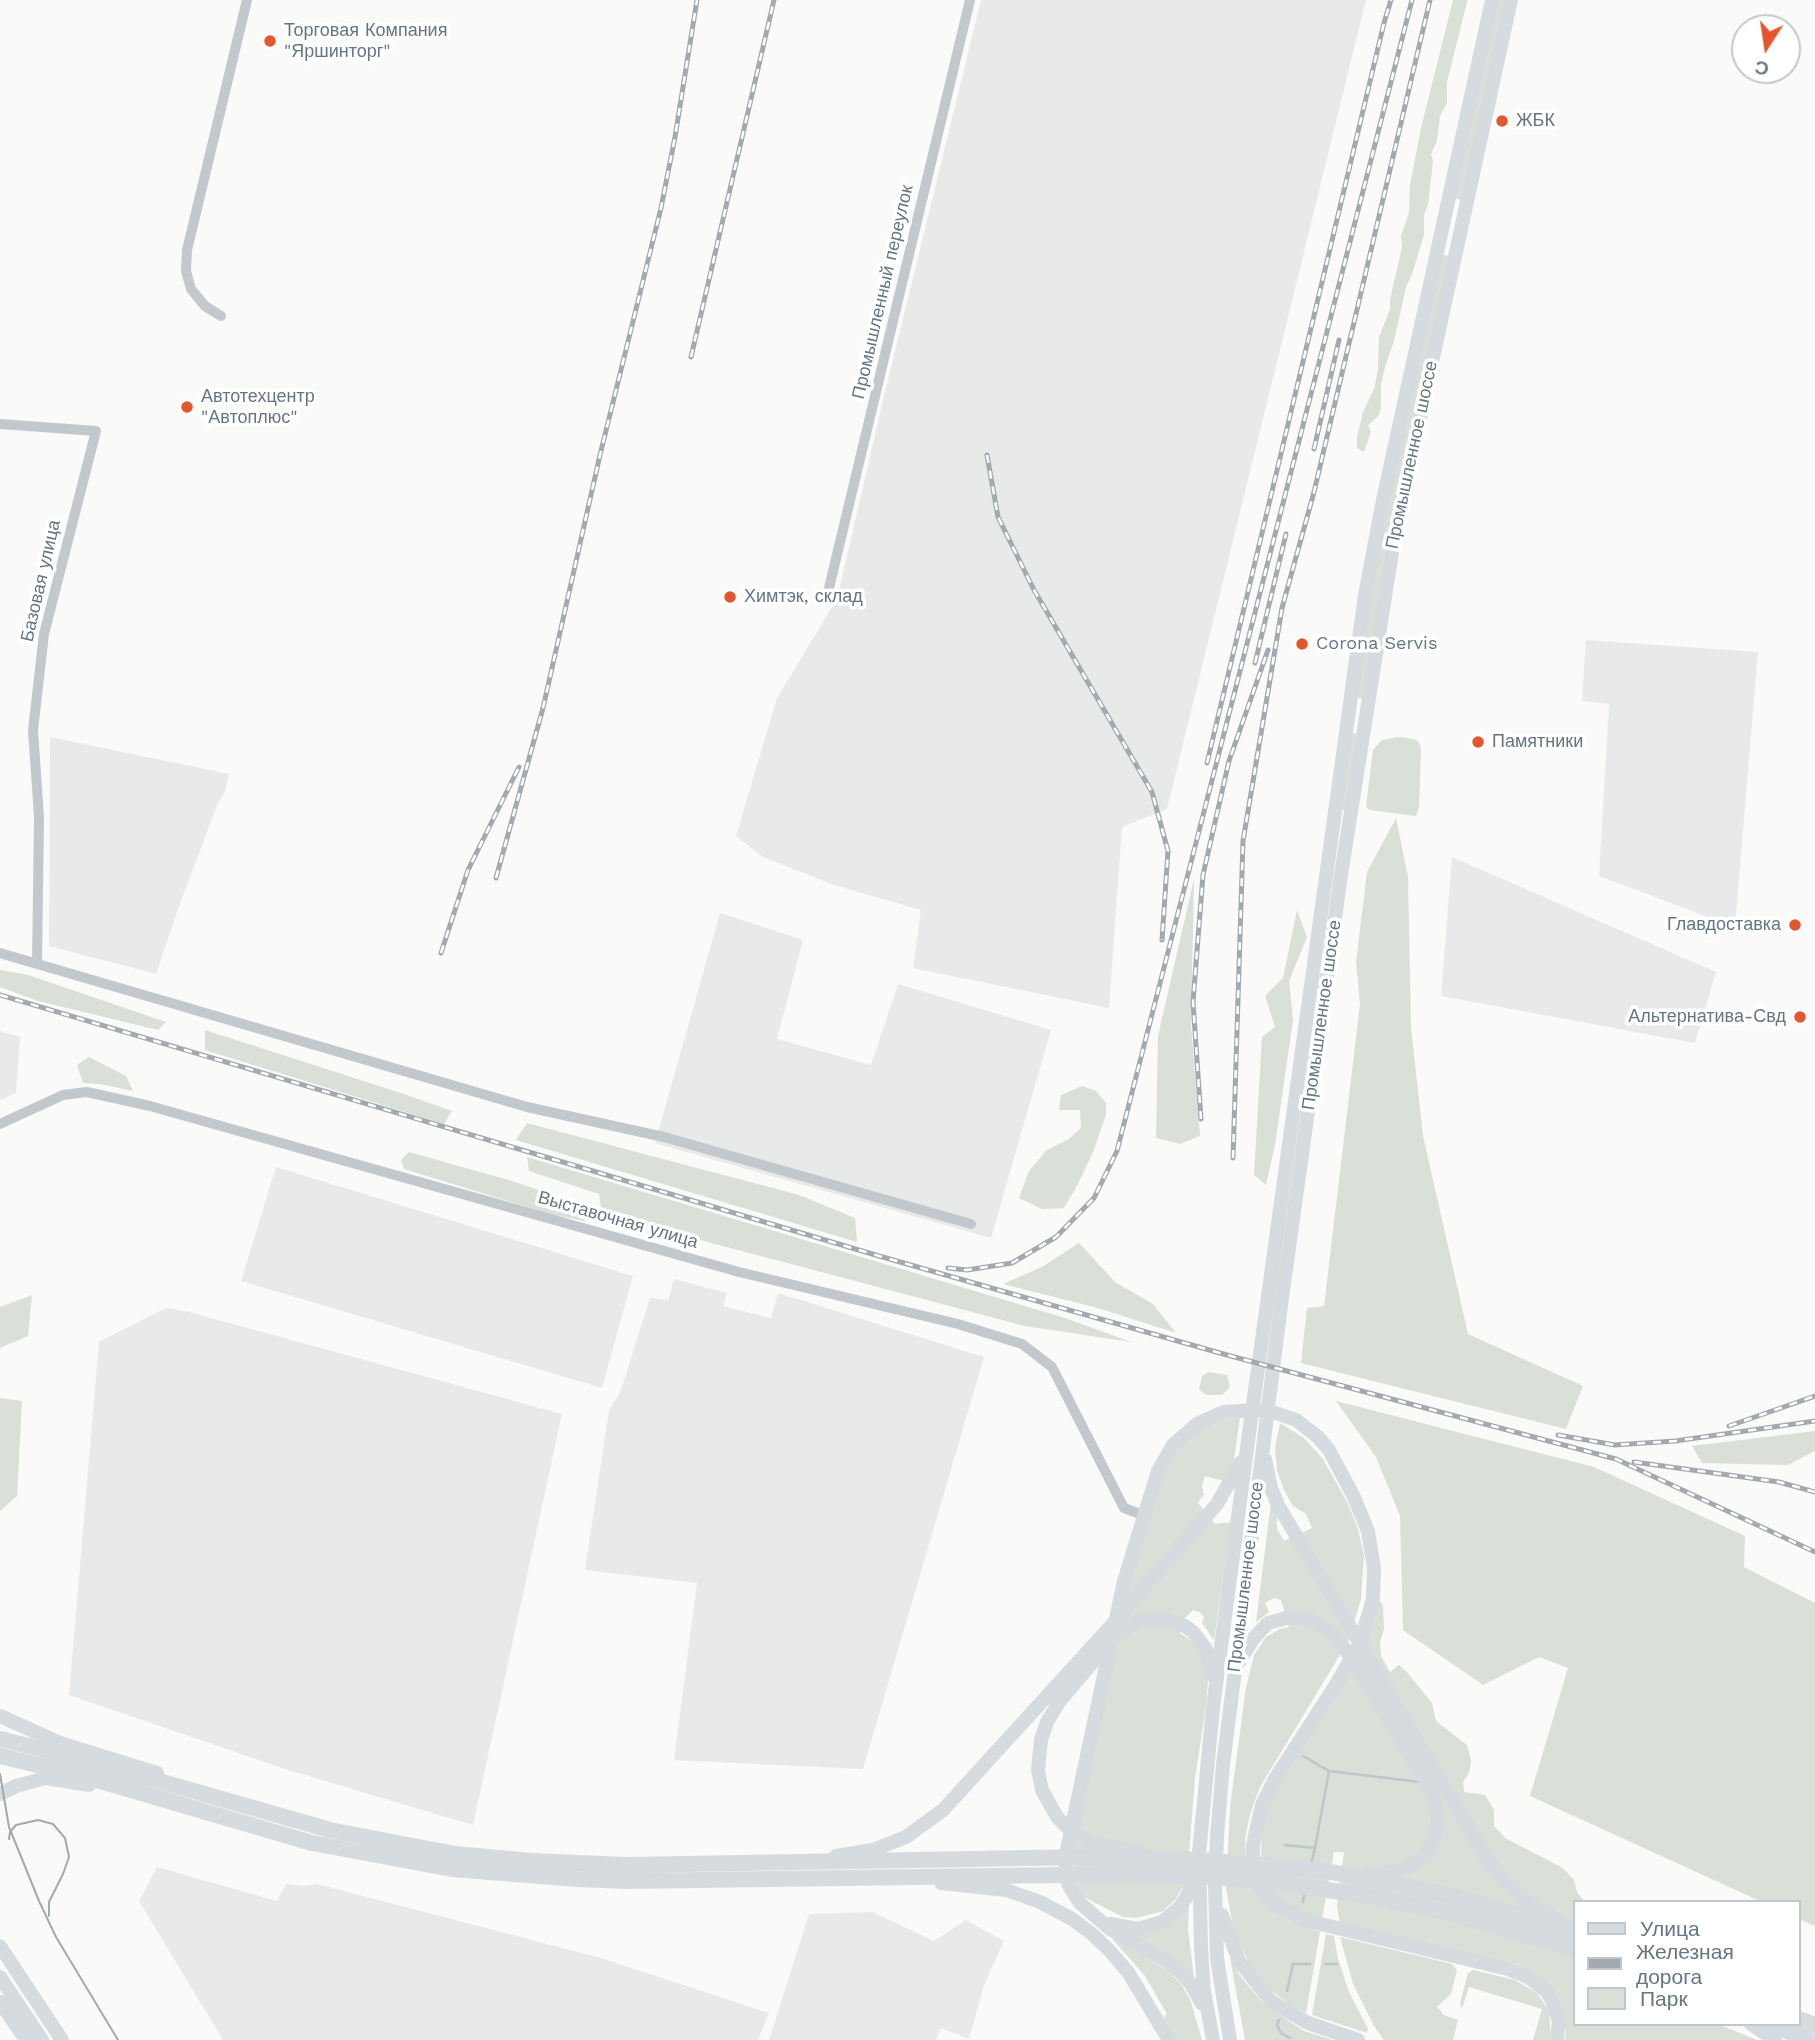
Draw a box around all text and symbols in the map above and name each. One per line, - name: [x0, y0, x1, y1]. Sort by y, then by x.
- north arrow: [1731, 14, 1801, 84]
- place label: Торговая Компания "Яршинторг": [284, 20, 447, 62]
- marker: Торговая Компания "Яршинторг": [262, 33, 278, 49]
- text: С: [1753, 55, 1771, 81]
- place label: ЖБК: [1516, 110, 1555, 132]
- marker: ЖБК: [1494, 113, 1510, 129]
- street label: Промышленный переулок: [848, 183, 918, 401]
- street label: Промышленное шоссе: [1382, 359, 1442, 551]
- place label: Автотехцентр "Автоплюс": [201, 386, 315, 428]
- marker: Автотехцентр "Автоплюс": [179, 399, 195, 415]
- street label: Базовая улица: [16, 518, 66, 644]
- place label: Химтэк, склад: [744, 586, 863, 608]
- marker: Химтэк, склад: [722, 589, 738, 605]
- place label: Corona Servis: [1316, 633, 1437, 655]
- marker: Corona Servis: [1294, 636, 1310, 652]
- place label: Памятники: [1492, 731, 1583, 753]
- marker: Памятники: [1470, 734, 1486, 750]
- place label: Главдоставка: [1667, 914, 1781, 936]
- marker: Главдоставка: [1787, 917, 1803, 933]
- street label: Промышленное шоссе: [1298, 919, 1346, 1111]
- place label: Альтернатива-Свд: [1628, 1006, 1786, 1028]
- marker: Альтернатива-Свд: [1792, 1009, 1808, 1025]
- street label: Выставочная улица: [535, 1187, 701, 1253]
- street label: Промышленное шоссе: [1224, 1481, 1268, 1673]
- legend: [1574, 1900, 1801, 2026]
- text: Улица: [1640, 1916, 1700, 1941]
- text: Железная дорога: [1636, 1939, 1734, 1989]
- text: Парк: [1640, 1986, 1688, 2011]

